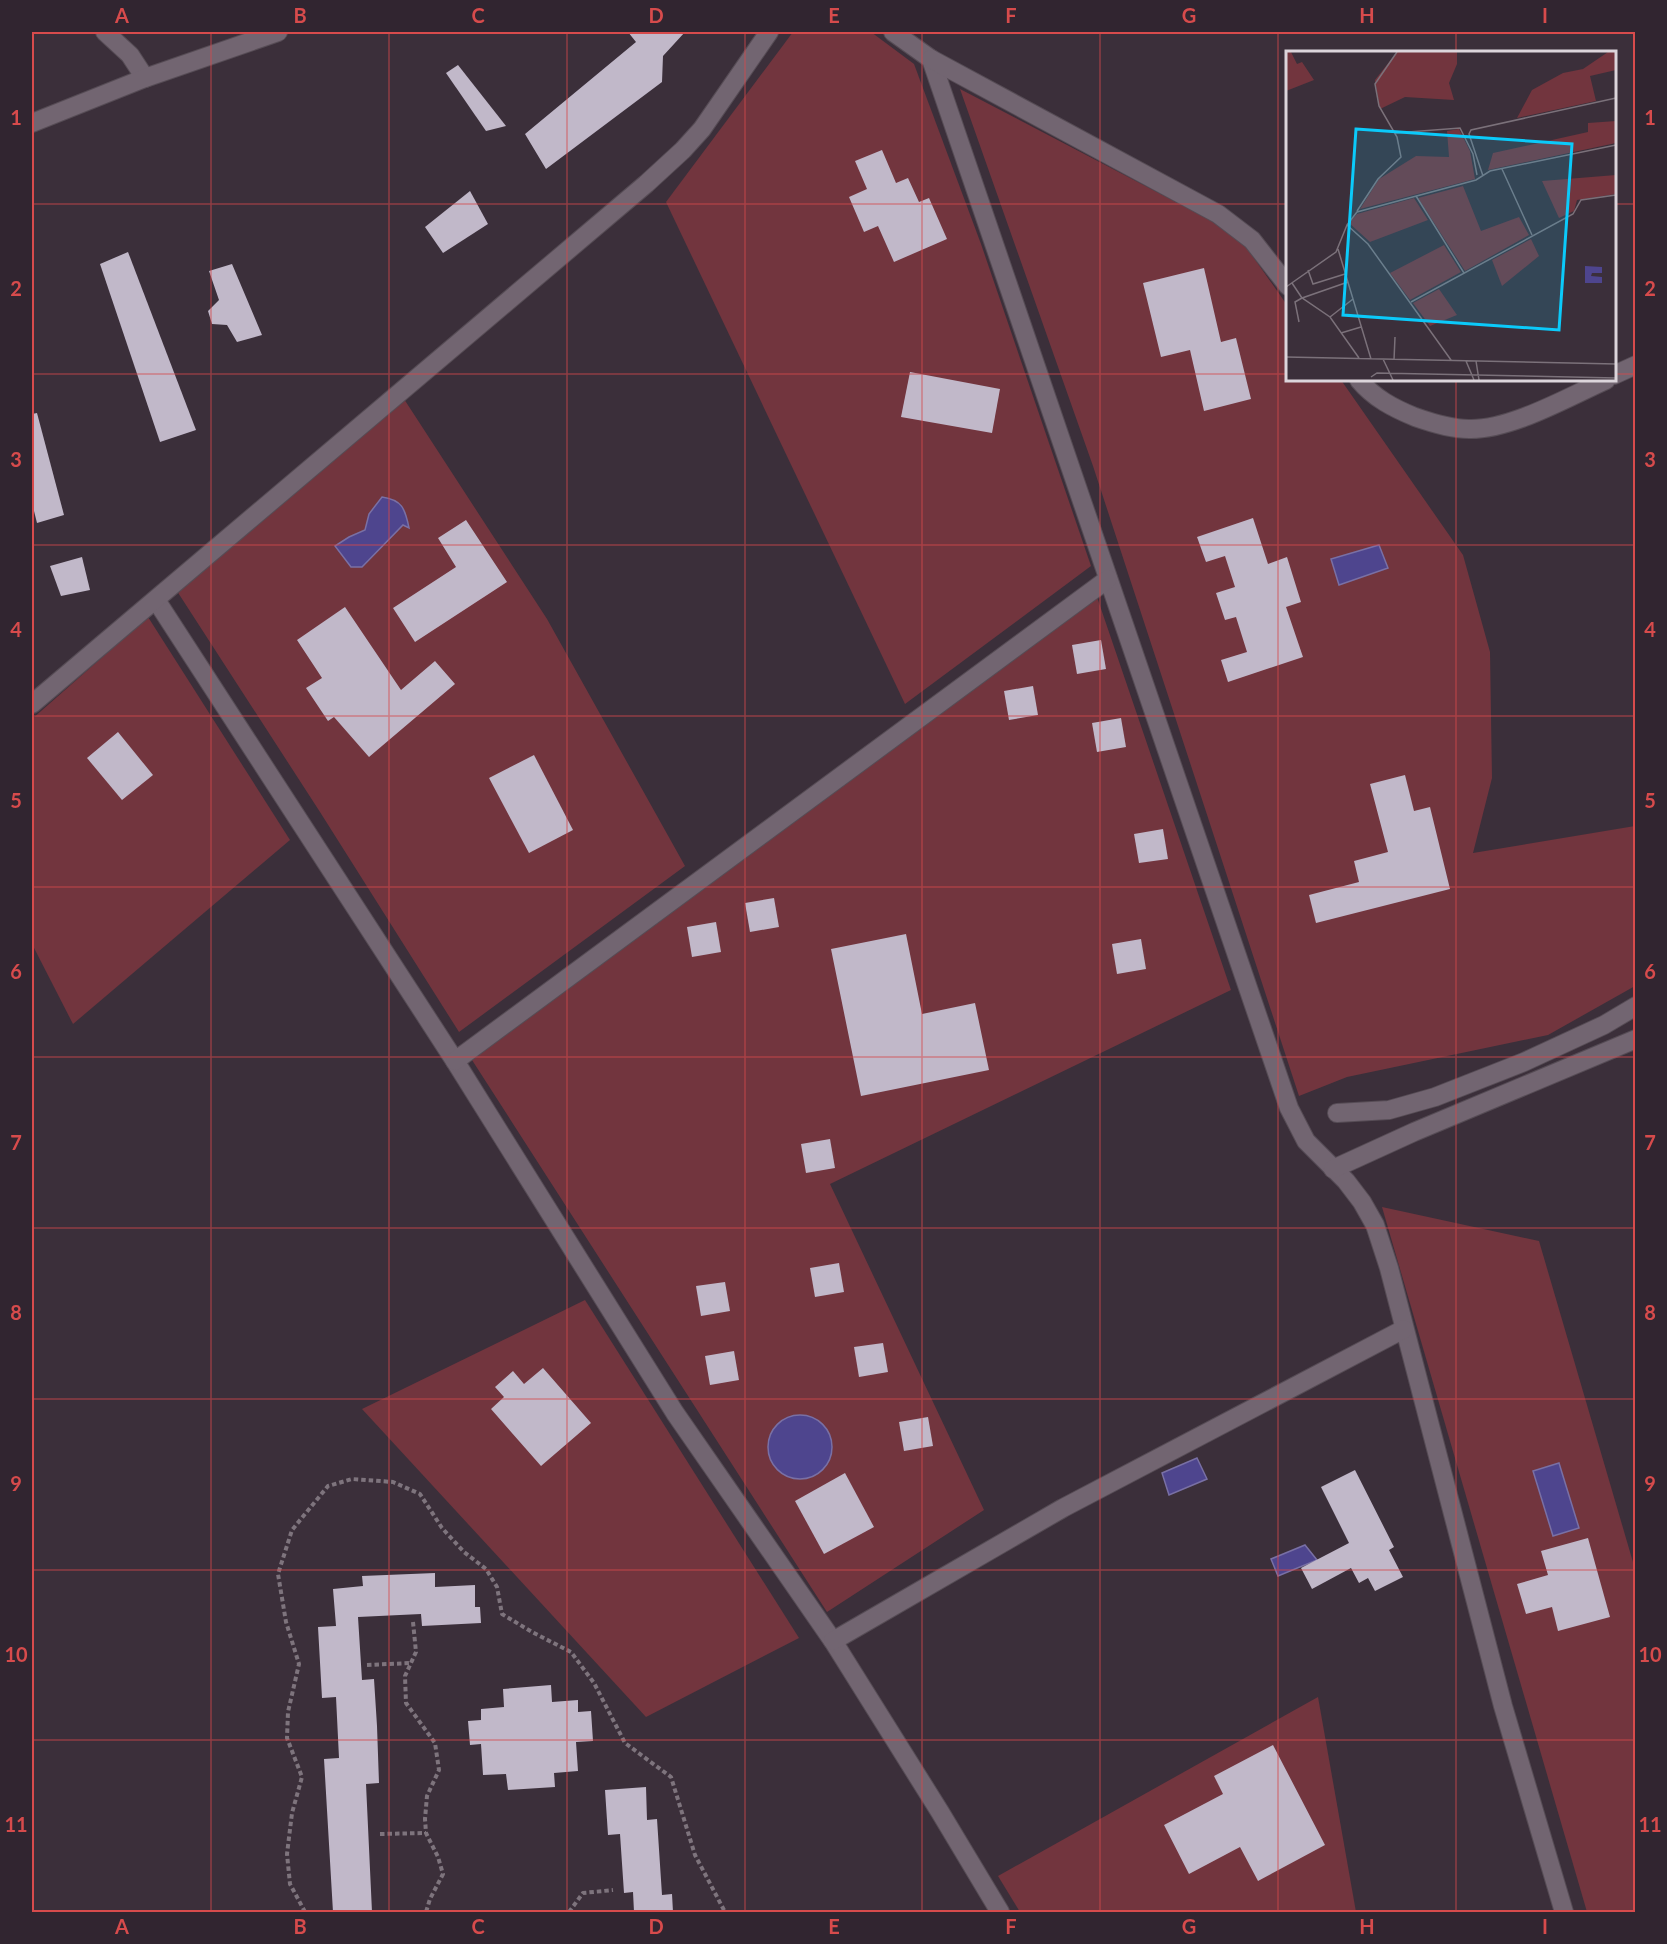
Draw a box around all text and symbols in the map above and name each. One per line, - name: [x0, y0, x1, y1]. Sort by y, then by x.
- text: A: [114, 3, 129, 27]
- text: B: [293, 3, 307, 27]
- text: C: [471, 3, 485, 27]
- text: D: [648, 3, 664, 27]
- text: E: [828, 3, 840, 27]
- text: F: [1005, 3, 1017, 27]
- text: G: [1182, 3, 1196, 27]
- text: H: [1359, 3, 1375, 27]
- text: I: [1542, 3, 1548, 27]
- inset map: [1286, 51, 1616, 381]
- text: 1: [10, 105, 22, 129]
- text: 1: [1644, 105, 1656, 129]
- text: 2: [10, 276, 22, 300]
- text: 2: [1644, 276, 1656, 300]
- text: 3: [10, 447, 22, 471]
- text: 3: [1644, 447, 1656, 471]
- text: 4: [10, 617, 22, 641]
- text: 4: [1644, 617, 1656, 641]
- text: 5: [10, 788, 22, 812]
- text: 5: [1644, 788, 1656, 812]
- text: 6: [10, 959, 22, 983]
- text: 6: [1644, 959, 1656, 983]
- text: 7: [10, 1130, 22, 1154]
- text: 7: [1644, 1130, 1656, 1154]
- text: 8: [10, 1300, 22, 1324]
- text: 8: [1644, 1300, 1656, 1324]
- text: 9: [10, 1471, 22, 1495]
- text: 9: [1644, 1471, 1656, 1495]
- text: 10: [4, 1642, 28, 1666]
- text: 10: [1638, 1642, 1662, 1666]
- text: 11: [4, 1812, 28, 1836]
- text: 11: [1638, 1812, 1662, 1836]
- text: A: [114, 1914, 129, 1938]
- text: B: [293, 1914, 307, 1938]
- text: C: [471, 1914, 485, 1938]
- text: D: [648, 1914, 664, 1938]
- text: E: [828, 1914, 840, 1938]
- text: F: [1005, 1914, 1017, 1938]
- text: G: [1182, 1914, 1196, 1938]
- text: H: [1359, 1914, 1375, 1938]
- text: I: [1542, 1914, 1548, 1938]

